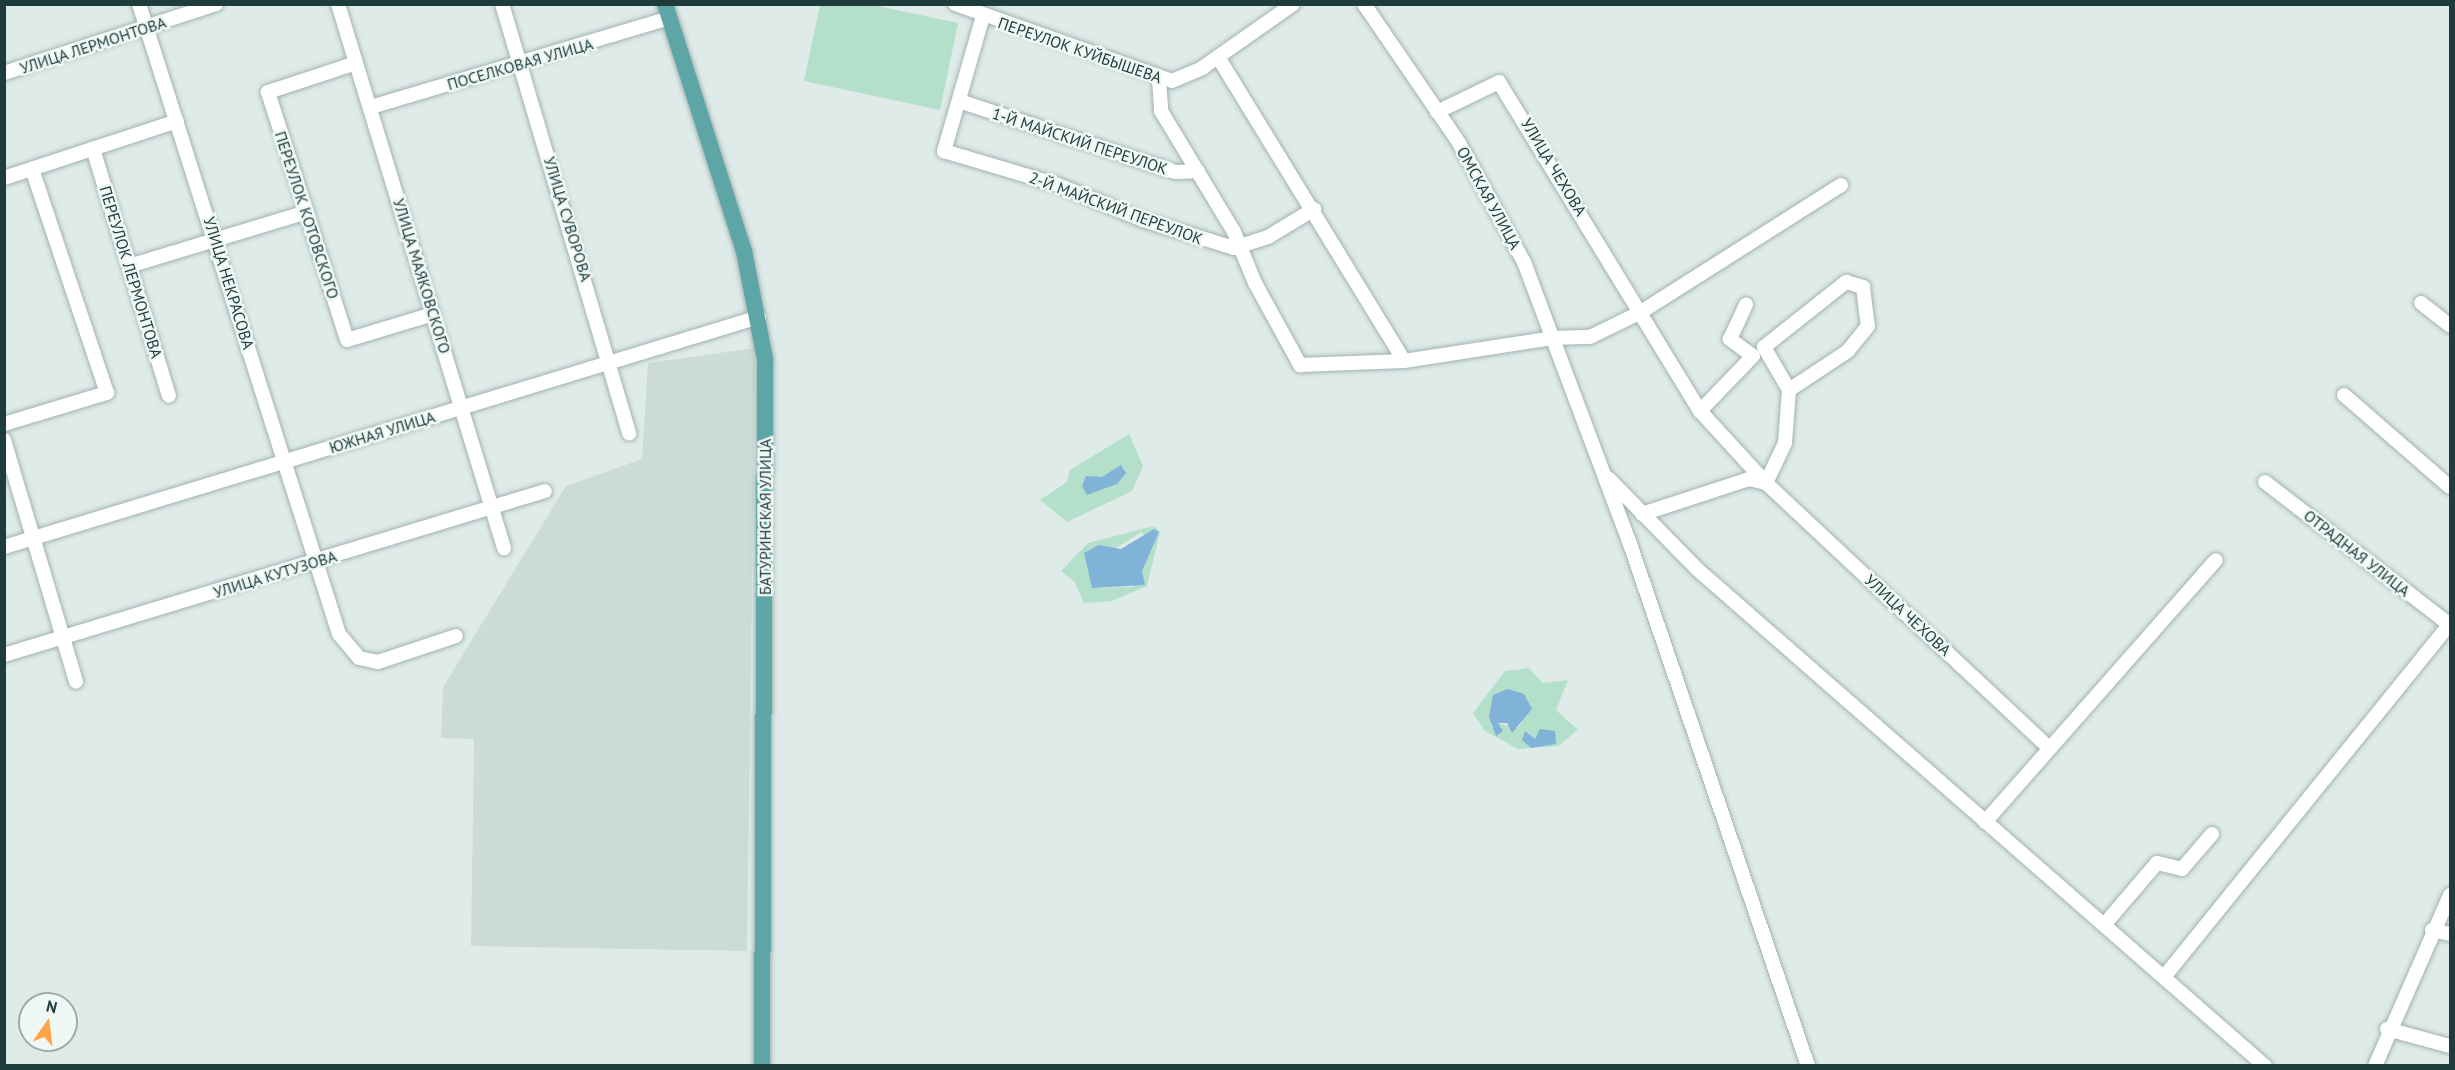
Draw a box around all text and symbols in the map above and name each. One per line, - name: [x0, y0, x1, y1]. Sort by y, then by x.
- street label: УЛИЦА ЛЕРМОНТОВА: [17, 12, 169, 78]
- street label: ПЕРЕУЛОК КУЙБЫШЕВА: [996, 13, 1164, 87]
- street label: ПОСЕЛКОВАЯ УЛИЦА: [445, 34, 595, 94]
- street label: 1-Й МАЙСКИЙ ПЕРЕУЛОК: [990, 104, 1170, 178]
- street label: УЛИЦА ЧЕХОВА: [1517, 114, 1591, 220]
- street label: ПЕРЕУЛОК КОТОВСКОГО: [271, 129, 343, 301]
- street label: ОМСКАЯ УЛИЦА: [1453, 143, 1525, 253]
- street label: УЛИЦА СУВОРОВА: [540, 154, 596, 284]
- street label: 2-Й МАЙСКИЙ ПЕРЕУЛОК: [1027, 168, 1205, 248]
- street label: ПЕРЕУЛОК ЛЕРМОНТОВА: [96, 183, 166, 361]
- street label: УЛИЦА МАЯКОВСКОГО: [389, 196, 455, 356]
- street label: УЛИЦА НЕКРАСОВА: [200, 214, 258, 352]
- street label: ЮЖНАЯ УЛИЦА: [327, 407, 437, 457]
- street label: БАТУРИНСКАЯ УЛИЦА: [755, 439, 775, 595]
- street label: ОТРАДНАЯ УЛИЦА: [2300, 505, 2414, 601]
- street label: УЛИЦА КУТУЗОВА: [211, 546, 339, 602]
- street label: УЛИЦА ЧЕХОВА: [1861, 570, 1955, 660]
- north arrow: [18, 992, 78, 1052]
- text: N: [44, 995, 59, 1017]

